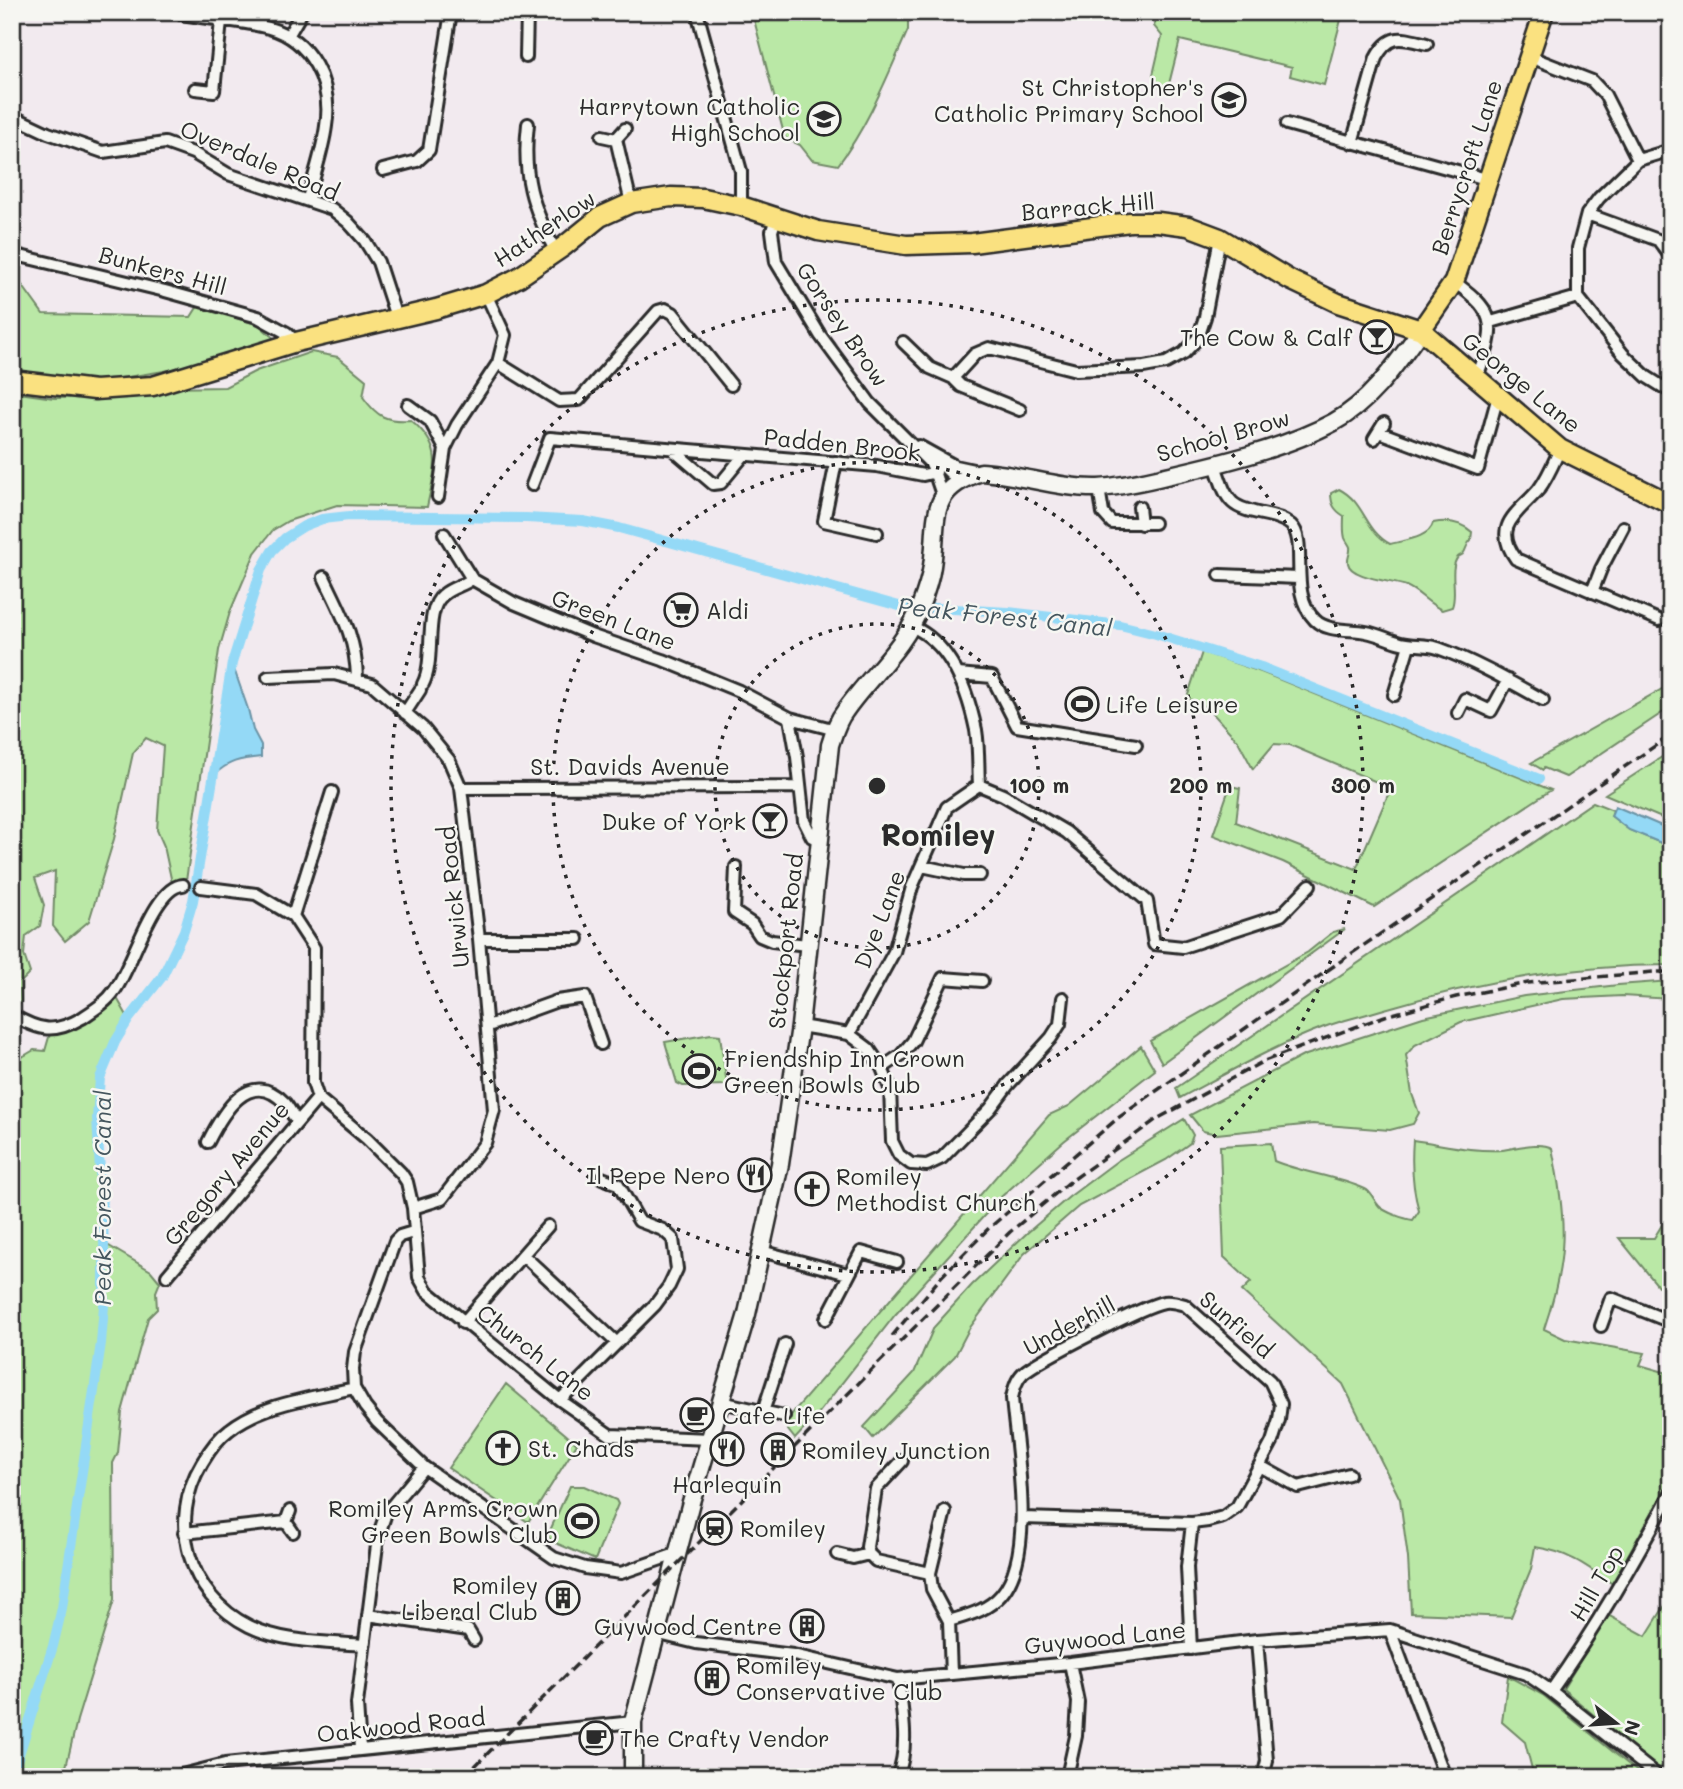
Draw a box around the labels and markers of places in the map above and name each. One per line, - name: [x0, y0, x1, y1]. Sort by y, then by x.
- place label: St Christopher's Catholic Primary School: [934, 72, 1204, 128]
- school or university icon: St Christopher's Catholic Primary School: [1210, 81, 1248, 119]
- place label: Harrytown Catholic High School: [579, 91, 800, 147]
- school or university icon: Harrytown Catholic High School: [805, 100, 843, 138]
- bar icon: The Cow & Calf: [1358, 318, 1396, 356]
- place label: The Cow & Calf: [1180, 322, 1353, 352]
- supermarket icon: Aldi: [662, 591, 700, 629]
- place label: Aldi: [706, 595, 749, 625]
- sports icon: Life Leisure: [1063, 685, 1101, 723]
- place label: Life Leisure: [1106, 689, 1239, 719]
- centre of rings: [865, 774, 889, 798]
- bar icon: Duke of York: [751, 802, 789, 840]
- place label: Duke of York: [601, 806, 746, 836]
- place label: Friendship Inn Crown Green Bowls Club: [724, 1043, 965, 1099]
- sports icon: Friendship Inn Crown Green Bowls Club: [680, 1052, 718, 1090]
- restaurant icon: Il Pepe Nero: [736, 1156, 774, 1194]
- place label: Il Pepe Nero: [586, 1160, 730, 1190]
- place label: Romiley Methodist Church: [836, 1161, 1036, 1217]
- church icon: Romiley Methodist Church: [793, 1170, 831, 1208]
- cafe icon: Cafe Life: [678, 1396, 716, 1434]
- place label: Cafe Life: [722, 1400, 826, 1430]
- church icon: St. Chads: [484, 1429, 522, 1467]
- restaurant icon: Harlequin: [708, 1430, 746, 1468]
- building icon: Romiley Junction: [759, 1431, 797, 1469]
- place label: St. Chads: [528, 1433, 635, 1463]
- place label: Romiley Junction: [802, 1435, 990, 1465]
- place label: Harlequin: [672, 1469, 782, 1499]
- place label: Romiley Arms Crown Green Bowls Club: [328, 1493, 558, 1549]
- sports icon: Romiley Arms Crown Green Bowls Club: [563, 1502, 601, 1540]
- station icon: Romiley: [696, 1509, 734, 1547]
- place label: Romiley: [740, 1513, 826, 1543]
- place label: Romiley Liberal Club: [402, 1570, 538, 1626]
- building icon: Romiley Liberal Club: [544, 1579, 582, 1617]
- building icon: Guywood Centre: [788, 1607, 826, 1645]
- place label: Guywood Centre: [594, 1611, 782, 1641]
- place label: Romiley Conservative Club: [736, 1650, 943, 1706]
- building icon: Romiley Conservative Club: [693, 1659, 731, 1697]
- cafe icon: The Crafty Vendor: [577, 1719, 615, 1757]
- place label: The Crafty Vendor: [620, 1723, 830, 1753]

